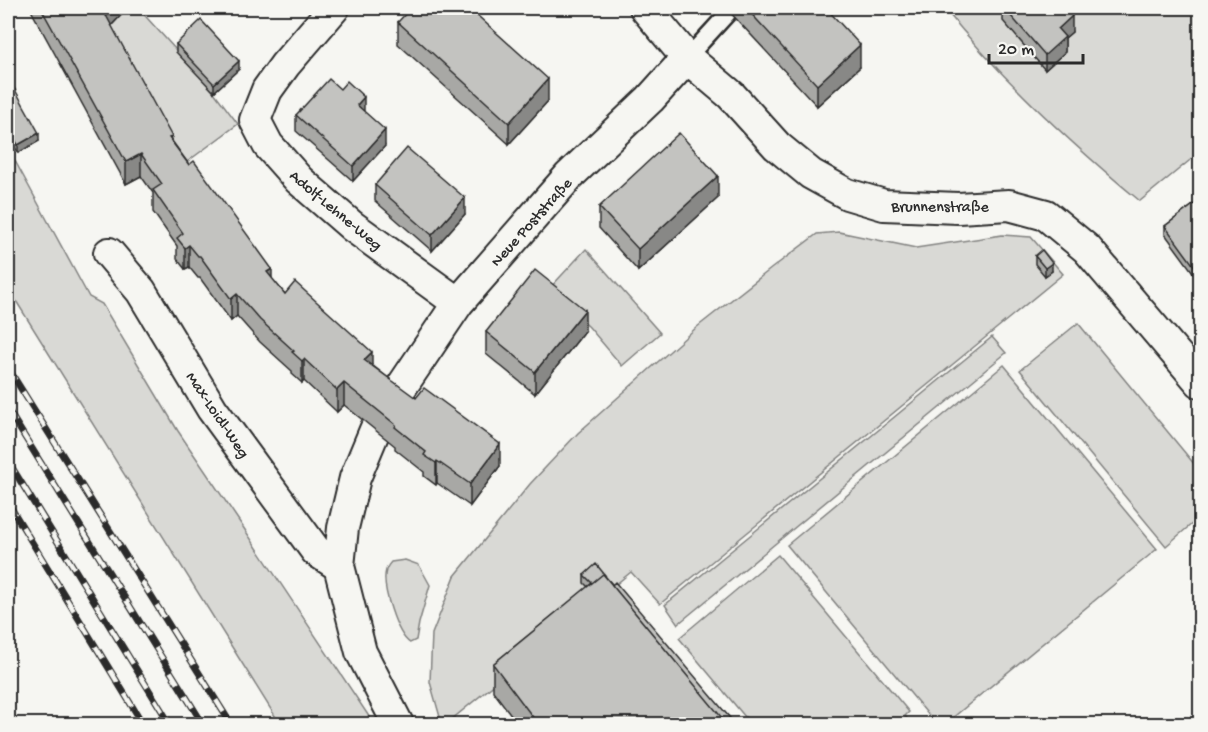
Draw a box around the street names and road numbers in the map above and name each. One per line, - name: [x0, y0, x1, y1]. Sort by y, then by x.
- street label: Adolf-Lehne-Weg: [285, 167, 385, 256]
- street label: Neue Poststraße: [488, 175, 578, 272]
- street label: Brunnenstraße: [890, 199, 989, 218]
- street label: Max-Loidl-Weg: [180, 369, 252, 463]

